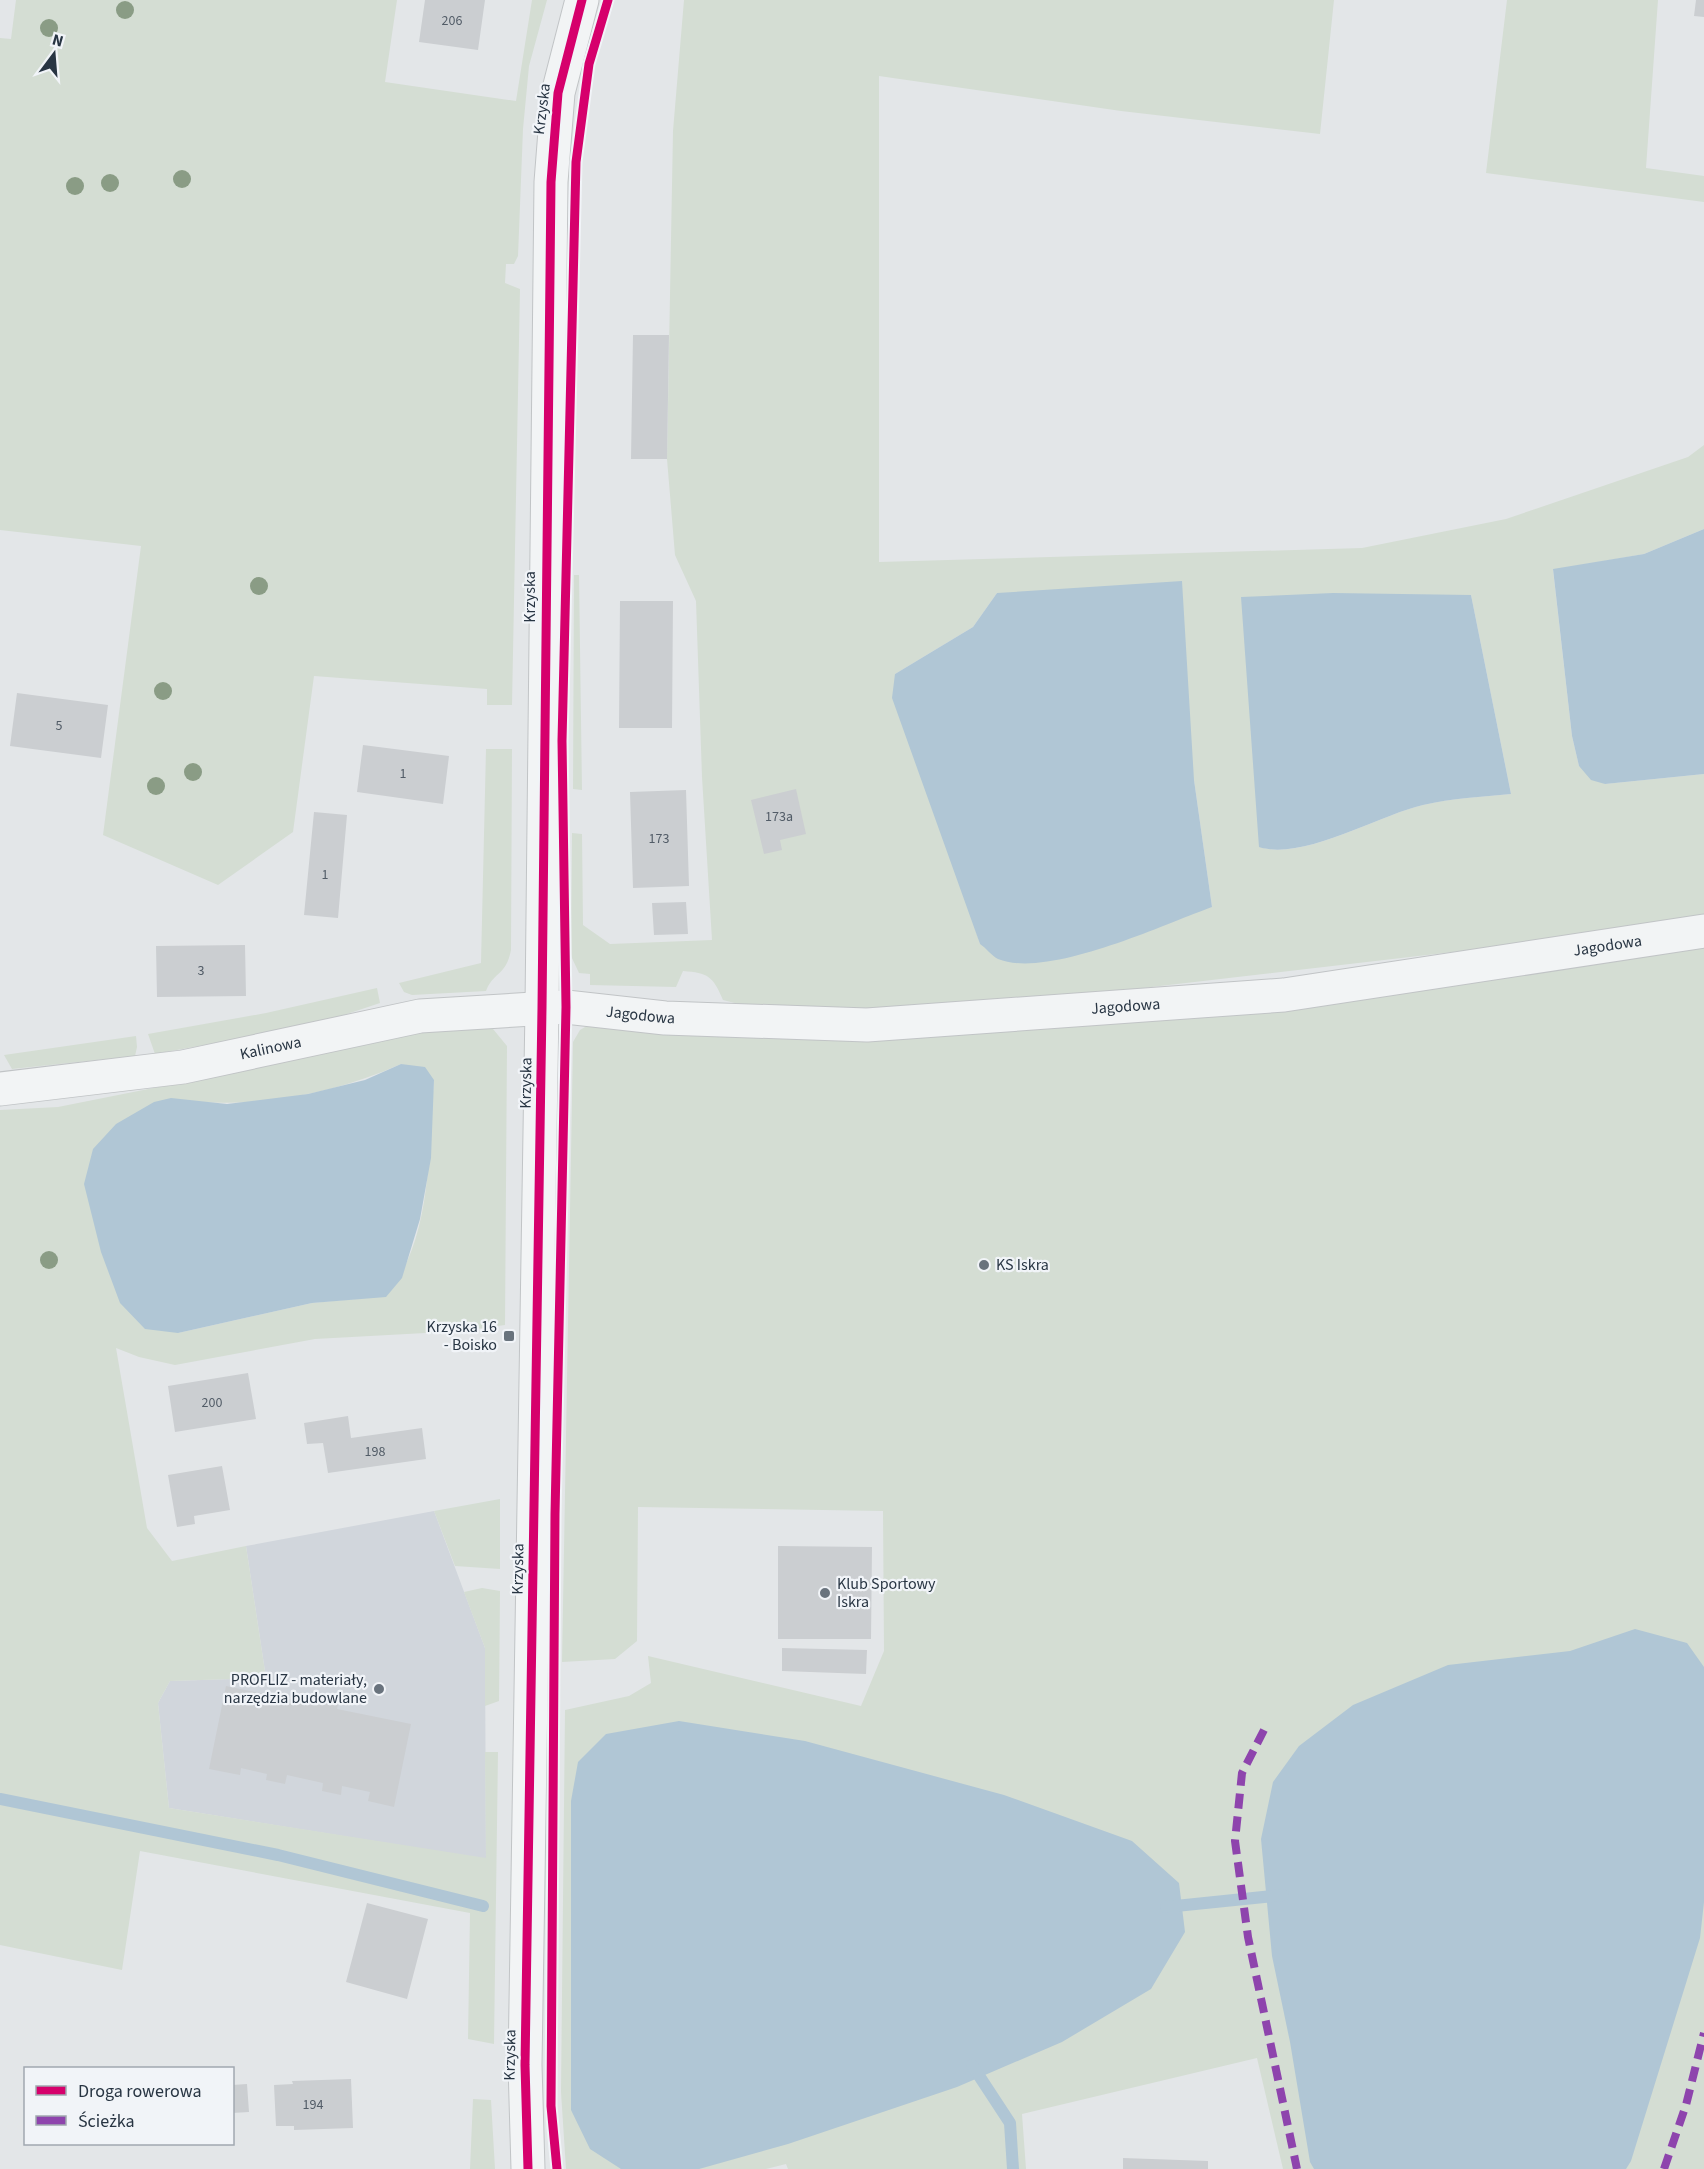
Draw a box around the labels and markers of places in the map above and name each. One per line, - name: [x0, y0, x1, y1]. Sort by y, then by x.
- place label: KS Iskra: [996, 1254, 1049, 1276]
- marker: KS Iskra: [977, 1258, 991, 1272]
- place label: Krzyska 16 - Boisko: [426, 1316, 497, 1356]
- marker: Krzyska 16 - Boisko: [502, 1329, 516, 1343]
- place label: Klub Sportowy Iskra: [837, 1573, 936, 1613]
- marker: Klub Sportowy Iskra: [818, 1586, 832, 1600]
- place label: PROFLIZ - materiały, narzędzia budowlane: [224, 1669, 367, 1709]
- marker: PROFLIZ - materiały, narzędzia budowlane: [372, 1682, 386, 1696]

